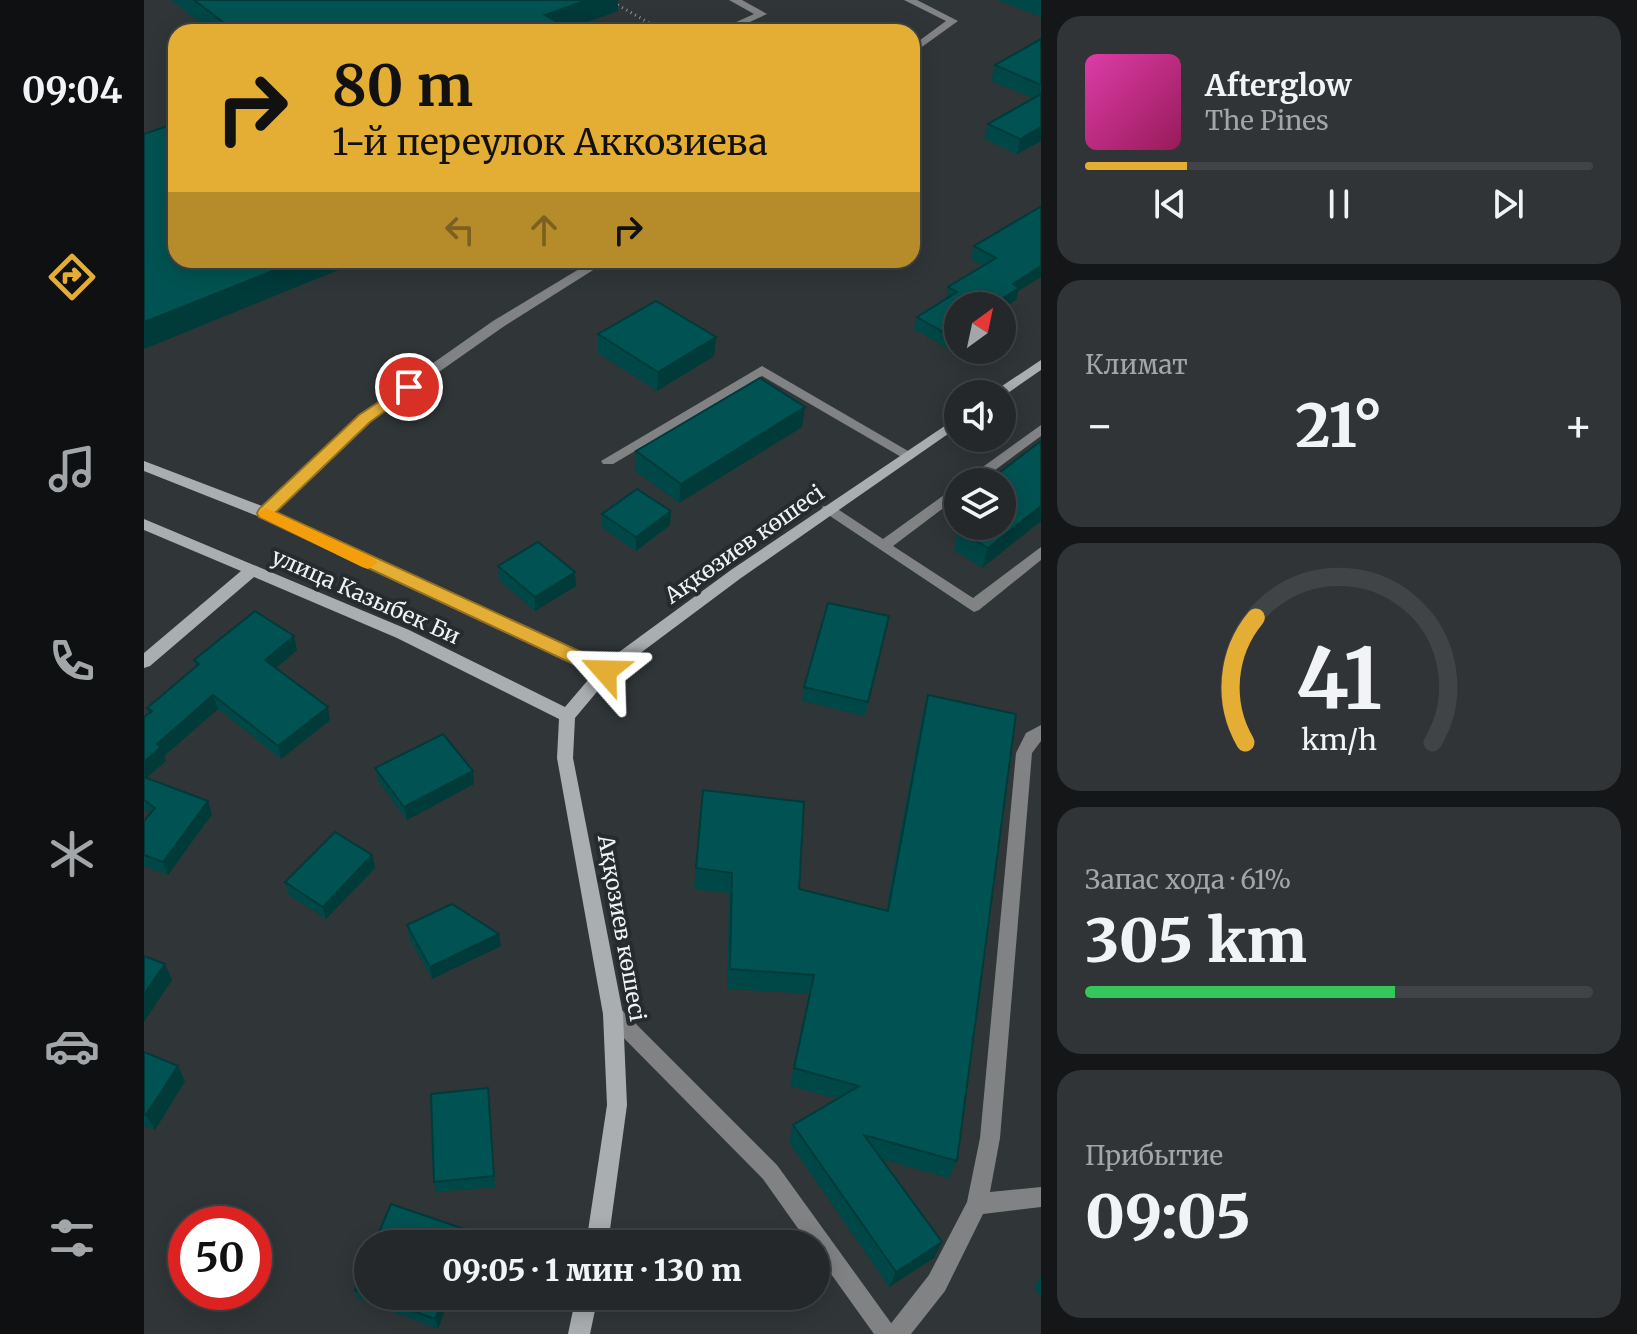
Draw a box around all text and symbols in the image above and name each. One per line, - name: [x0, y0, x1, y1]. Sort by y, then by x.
- text: 80 m: [332, 51, 473, 121]
- icon: right: [200, 56, 304, 160]
- text: Afterglow: [1205, 66, 1352, 104]
- text: 09:04: [22, 68, 122, 113]
- text: The Pines: [1205, 104, 1329, 137]
- text: 1-й переулок Аккозиева: [332, 120, 768, 165]
- icon: previous: [1148, 182, 1192, 226]
- icon: pause: [1317, 182, 1361, 226]
- icon: next: [1486, 182, 1530, 226]
- icon: left: [438, 208, 482, 252]
- icon: ahead: [522, 208, 566, 252]
- icon: right: [606, 208, 650, 252]
- icon: directions: [44, 249, 100, 305]
- north arrow: [944, 292, 1016, 364]
- map controls: [944, 292, 1016, 540]
- text: Климат: [1085, 348, 1188, 381]
- pin: [375, 353, 443, 421]
- icon: arrive: [387, 365, 431, 409]
- button: sound: [944, 380, 1016, 452]
- text: 21°: [1295, 388, 1383, 463]
- text: −: [1085, 398, 1114, 453]
- text: +: [1564, 398, 1593, 453]
- icon: music: [44, 441, 100, 497]
- button: layers: [944, 468, 1016, 540]
- street label: Ақкөзиев көшесі: [658, 479, 829, 610]
- street label: улица Казыбек Би: [267, 542, 465, 650]
- text: 41: [1296, 627, 1382, 732]
- position arrow: [563, 629, 647, 713]
- icon: phone: [44, 633, 100, 689]
- text: km/h: [1301, 722, 1377, 758]
- icon: climate: [44, 826, 100, 882]
- street label: Аққозиев көшесі: [592, 832, 652, 1023]
- text: Запас хода · 61%: [1085, 863, 1291, 896]
- text: 305 km: [1085, 903, 1307, 978]
- icon: car: [44, 1018, 100, 1074]
- text: Прибытие: [1085, 1139, 1223, 1172]
- text: 09:05: [1085, 1179, 1251, 1254]
- speed limit sign: 50: [168, 1206, 272, 1310]
- icon: filters: [44, 1210, 100, 1266]
- text: 09:05 · 1 мин · 130 m: [442, 1251, 742, 1289]

